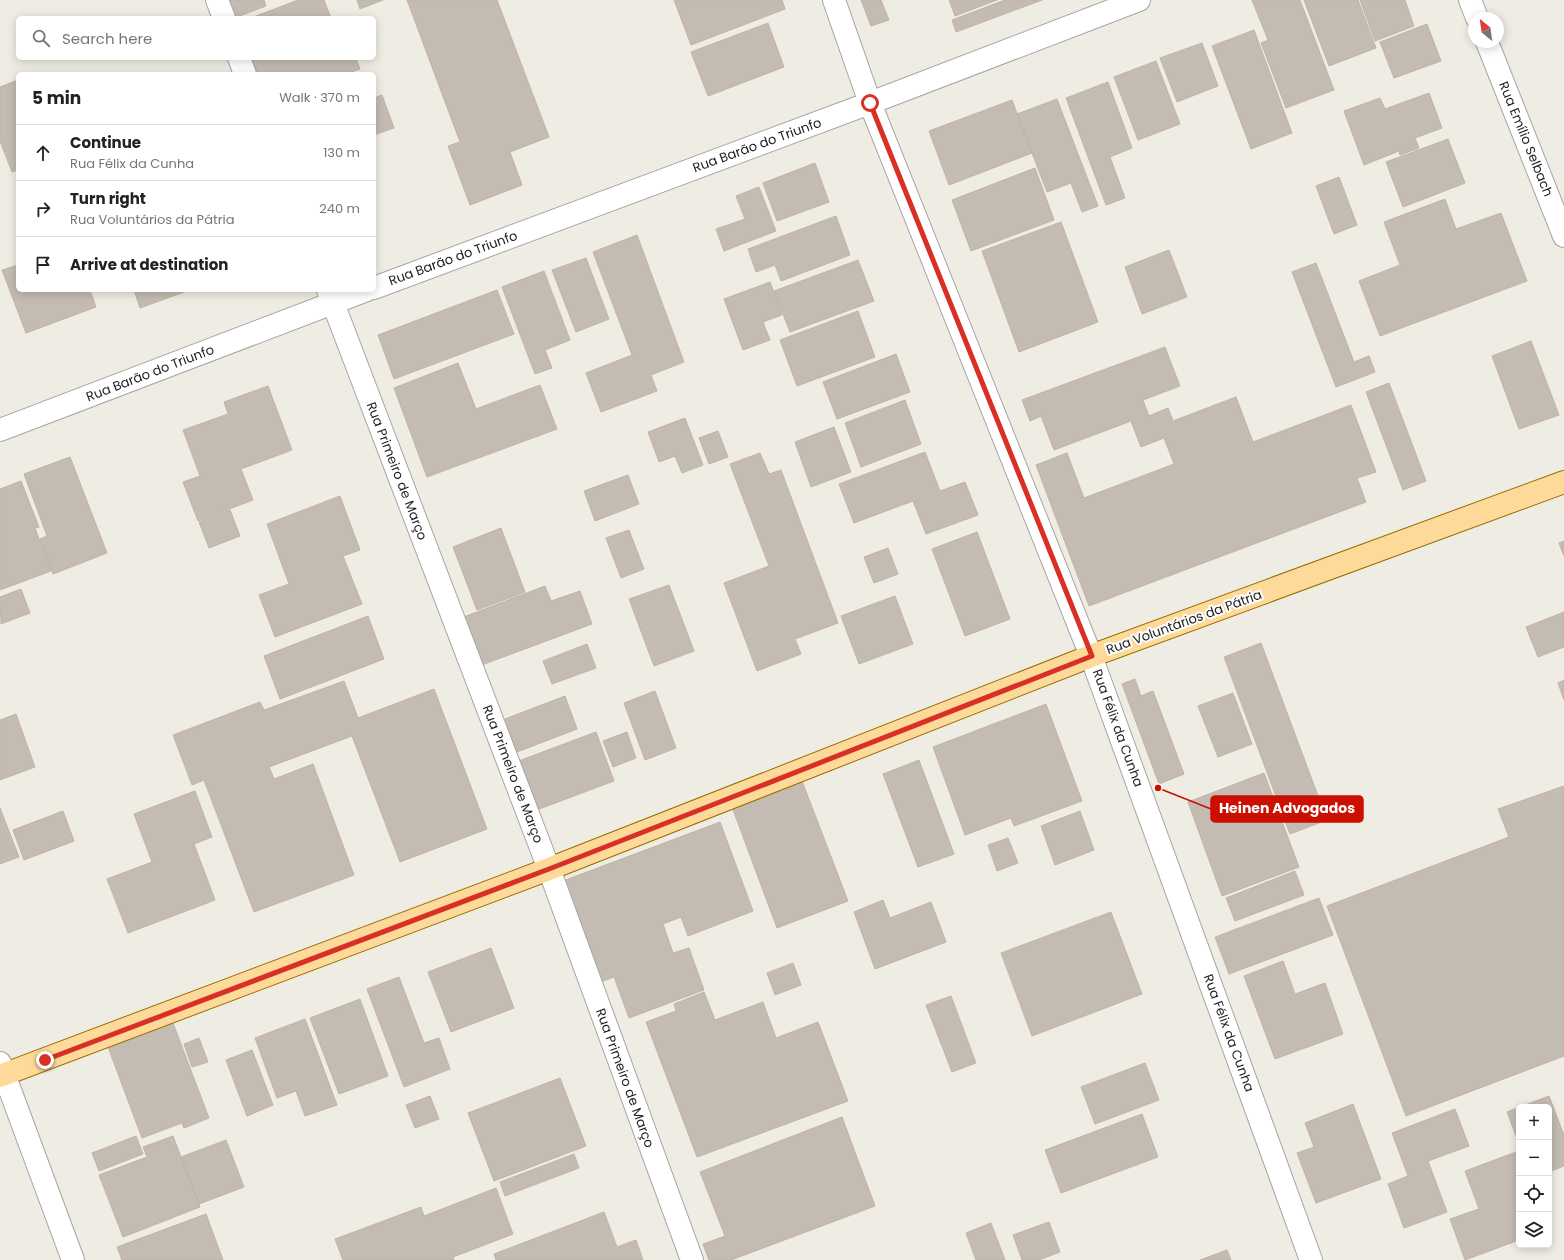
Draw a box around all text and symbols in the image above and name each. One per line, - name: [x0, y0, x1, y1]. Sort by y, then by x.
- north arrow: [1468, 12, 1504, 48]
- search box: [16, 16, 376, 60]
- icon: search: [30, 27, 52, 49]
- text: Search here: [62, 28, 152, 49]
- street label: Rua Emílio Selbach: [1494, 79, 1558, 199]
- text: 5 min: [32, 86, 81, 110]
- text: Walk · 370 m: [279, 88, 360, 107]
- route start: [861, 94, 879, 112]
- street label: Rua Barão do Triunfo: [690, 113, 824, 177]
- text: Continue: [70, 132, 141, 153]
- icon: ahead: [32, 142, 54, 164]
- text: 130 m: [323, 143, 360, 162]
- text: Rua Félix da Cunha: [70, 154, 194, 173]
- text: Turn right: [70, 188, 146, 209]
- icon: right: [32, 198, 54, 220]
- text: 240 m: [319, 199, 360, 218]
- text: Rua Voluntários da Pátria: [70, 210, 235, 229]
- street label: Rua Barão do Triunfo: [386, 226, 520, 290]
- icon: arrive: [32, 254, 54, 276]
- text: Arrive at destination: [70, 254, 228, 275]
- street label: Rua Barão do Triunfo: [83, 340, 217, 406]
- street label: Rua Primeiro de Março: [362, 399, 432, 543]
- street label: Rua Voluntários da Pátria: [1103, 585, 1265, 659]
- street label: Rua Félix da Cunha: [1088, 666, 1148, 790]
- street label: Rua Primeiro de Março: [478, 702, 548, 846]
- callout: Heinen Advogados: [1211, 796, 1363, 822]
- text: Heinen Advogados: [1219, 798, 1355, 818]
- street label: Rua Félix da Cunha: [1199, 971, 1259, 1095]
- street label: Rua Primeiro de Março: [591, 1006, 659, 1150]
- route end: [36, 1051, 54, 1069]
- map controls: [1516, 1104, 1552, 1248]
- button: +: [1516, 1104, 1552, 1140]
- button: −: [1516, 1140, 1552, 1176]
- button: locate: [1516, 1176, 1552, 1212]
- button: layers: [1516, 1212, 1552, 1248]

